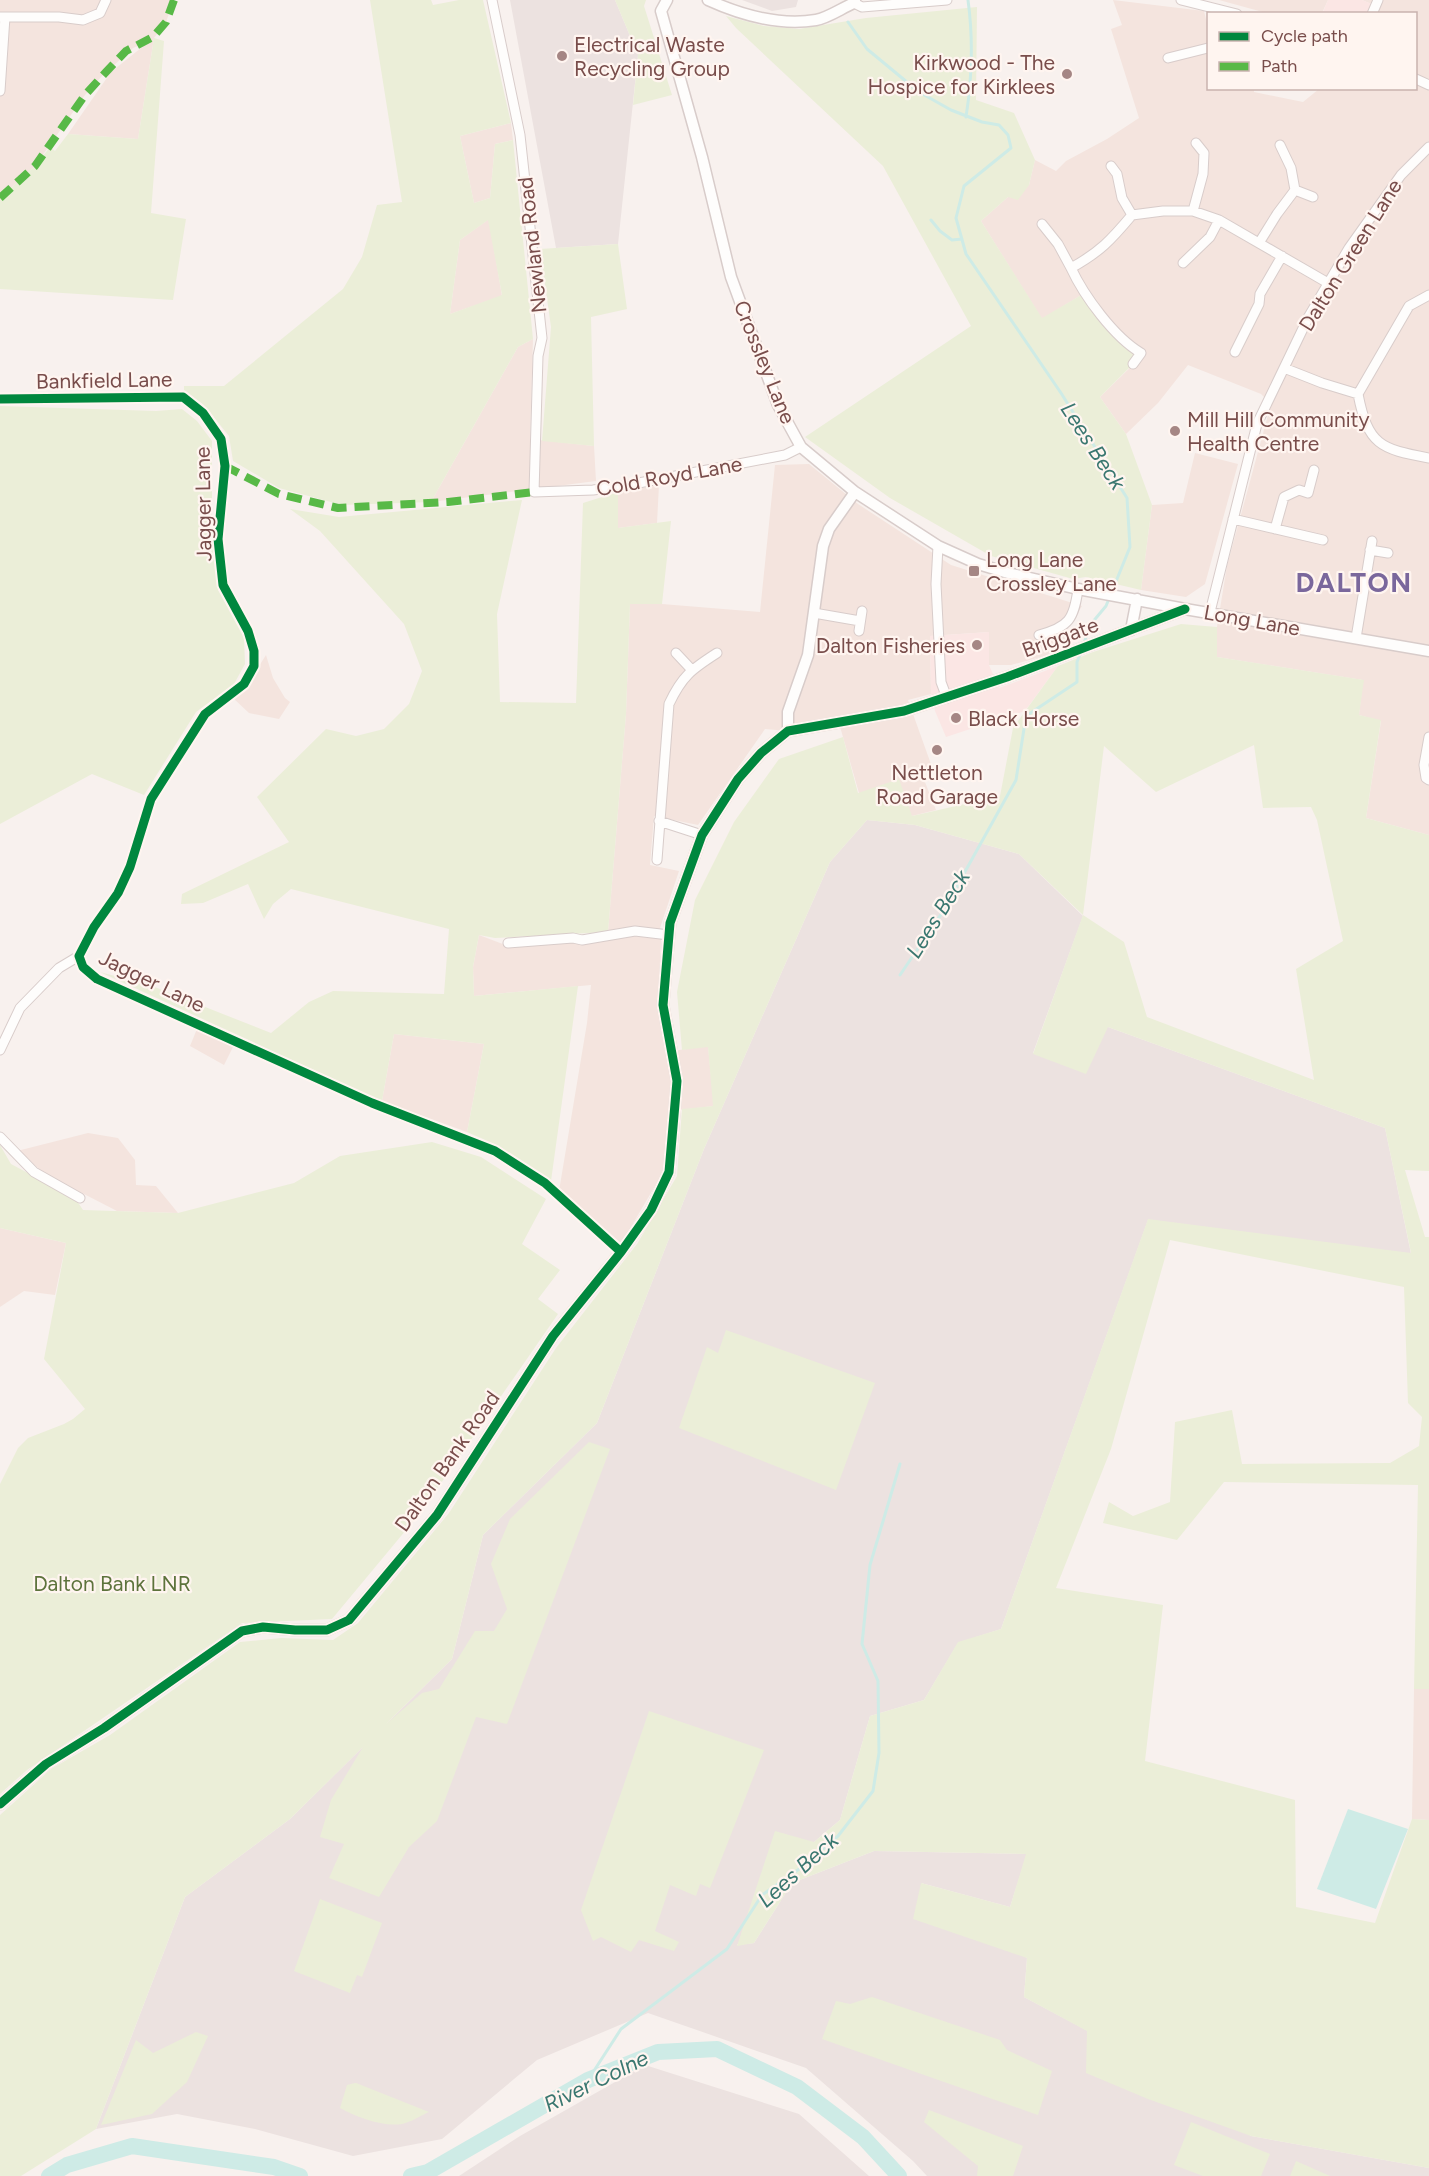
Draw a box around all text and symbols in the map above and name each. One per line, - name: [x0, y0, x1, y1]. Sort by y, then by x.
- legend: [1207, 12, 1417, 90]
- text: Cycle path: [1261, 25, 1348, 47]
- place label: Electrical Waste Recycling Group: [574, 32, 730, 81]
- marker: Electrical Waste Recycling Group: [555, 49, 569, 63]
- place label: Kirkwood - The Hospice for Kirklees: [868, 50, 1055, 99]
- text: Path: [1261, 55, 1297, 77]
- marker: Kirkwood - The Hospice for Kirklees: [1060, 67, 1074, 81]
- street label: Dalton Green Lane: [1293, 174, 1407, 336]
- street label: Newland Road: [512, 176, 552, 314]
- street label: Crossley Lane: [729, 297, 801, 427]
- street label: Bankfield Lane: [36, 366, 172, 394]
- water label: Lees Beck: [1055, 397, 1132, 496]
- place label: Mill Hill Community Health Centre: [1187, 407, 1370, 456]
- marker: Mill Hill Community Health Centre: [1168, 424, 1182, 438]
- street label: Jagger Lane: [190, 446, 216, 562]
- street label: Cold Royd Lane: [594, 451, 744, 501]
- place label: Long Lane Crossley Lane: [986, 547, 1117, 596]
- marker: Long Lane Crossley Lane: [967, 564, 981, 578]
- district label: DALTON: [1295, 566, 1413, 599]
- street label: Long Lane: [1202, 599, 1302, 641]
- street label: Briggate: [1018, 612, 1102, 662]
- place label: Dalton Fisheries: [816, 633, 965, 658]
- marker: Dalton Fisheries: [970, 638, 984, 652]
- place label: Black Horse: [968, 706, 1079, 731]
- marker: Black Horse: [949, 711, 963, 725]
- marker: Nettleton Road Garage: [930, 743, 944, 757]
- place label: Nettleton Road Garage: [876, 760, 998, 809]
- water label: Lees Beck: [900, 864, 976, 963]
- street label: Jagger Lane: [95, 945, 209, 1017]
- street label: Dalton Bank Road: [389, 1386, 505, 1536]
- park label: Dalton Bank LNR: [33, 1571, 191, 1596]
- water label: Lees Beck: [752, 1826, 845, 1913]
- water label: River Colne: [539, 2044, 653, 2118]

